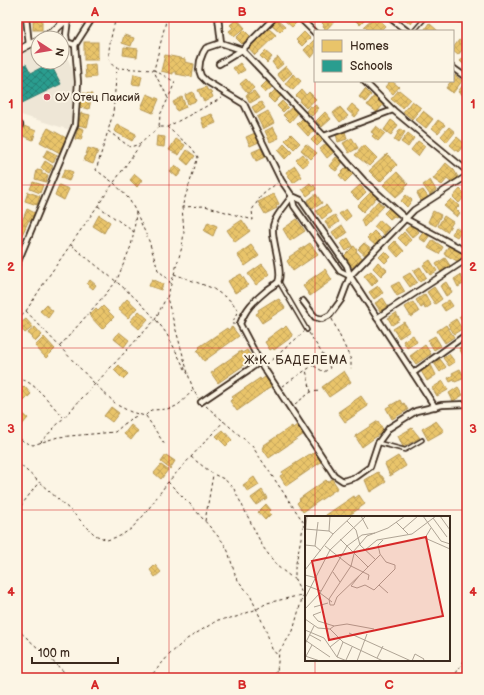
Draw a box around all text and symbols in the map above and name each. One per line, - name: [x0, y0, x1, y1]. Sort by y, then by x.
- text: A: [90, 4, 99, 20]
- text: B: [237, 4, 247, 20]
- text: C: [384, 4, 394, 20]
- north arrow: [30, 30, 70, 70]
- legend: [314, 30, 454, 82]
- text: Homes: [350, 39, 389, 54]
- text: N: [52, 47, 67, 57]
- text: Schools: [350, 59, 393, 74]
- place label: ОУ Отец Паисий: [55, 91, 140, 104]
- marker: ОУ Отец Паисий: [42, 92, 52, 102]
- text: 1: [8, 96, 14, 112]
- text: 1: [470, 96, 476, 112]
- text: 2: [7, 259, 15, 275]
- text: 2: [469, 259, 477, 275]
- district label: Ж.К. БАДЕЛЕМА: [244, 353, 348, 368]
- text: 3: [7, 421, 15, 437]
- text: 3: [469, 421, 477, 437]
- inset map: [305, 516, 450, 661]
- text: 4: [7, 584, 15, 600]
- text: 4: [469, 584, 477, 600]
- scale bar: [32, 639, 118, 665]
- text: 100 m: [38, 646, 70, 661]
- text: A: [90, 677, 99, 693]
- text: B: [237, 677, 247, 693]
- text: C: [384, 677, 394, 693]

